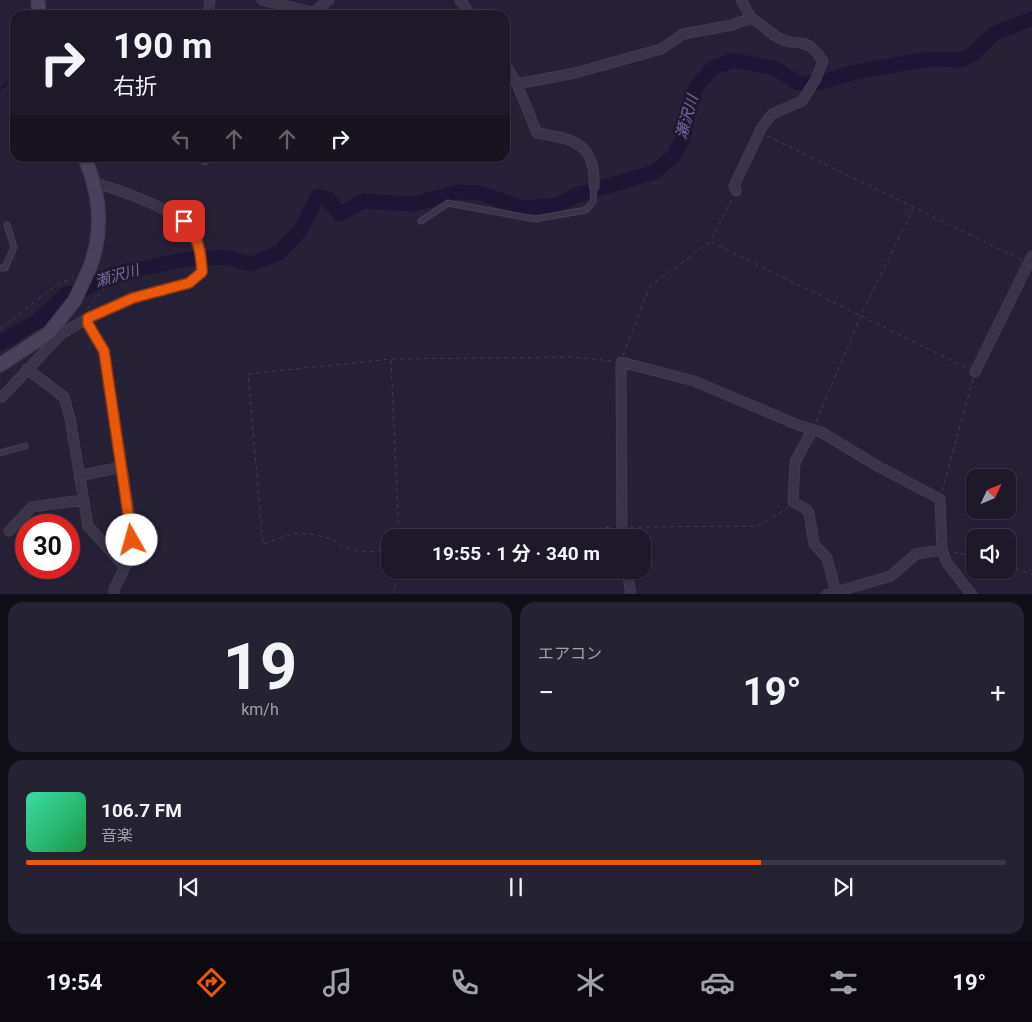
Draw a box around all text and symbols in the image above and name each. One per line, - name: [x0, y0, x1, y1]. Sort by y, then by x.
- text: 190 m: [113, 26, 212, 67]
- icon: right: [30, 30, 95, 95]
- text: 右折: [113, 74, 157, 99]
- water label: 瀬沢川: [672, 91, 702, 141]
- icon: left: [167, 125, 195, 153]
- icon: ahead: [220, 125, 248, 153]
- icon: ahead: [273, 125, 301, 153]
- icon: right: [326, 125, 354, 153]
- pin: [163, 200, 205, 242]
- icon: arrive: [170, 207, 198, 235]
- water label: 瀬沢川: [93, 261, 143, 291]
- north arrow: [966, 469, 1016, 519]
- map controls: [966, 469, 1016, 579]
- position arrow: [105, 513, 157, 565]
- speed limit sign: 30: [15, 514, 80, 579]
- button: sound: [966, 529, 1016, 579]
- text: 19:55 · 1 分 · 340 m: [432, 542, 600, 565]
- text: 19: [223, 629, 297, 705]
- text: エアコン: [538, 644, 602, 663]
- text: 19°: [743, 670, 801, 714]
- text: −: [538, 676, 554, 709]
- text: +: [990, 676, 1006, 709]
- text: km/h: [241, 700, 279, 719]
- text: 106.7 FM: [101, 799, 182, 822]
- text: 音楽: [101, 826, 133, 845]
- icon: previous: [175, 873, 203, 901]
- icon: pause: [502, 873, 530, 901]
- icon: next: [829, 873, 857, 901]
- icon: directions: [194, 965, 229, 1000]
- icon: music: [320, 965, 355, 1000]
- icon: phone: [447, 965, 482, 1000]
- icon: climate: [573, 965, 608, 1000]
- icon: car: [700, 965, 735, 1000]
- icon: filters: [826, 965, 861, 1000]
- text: 19:54: [46, 970, 102, 995]
- text: 19°: [952, 970, 986, 995]

